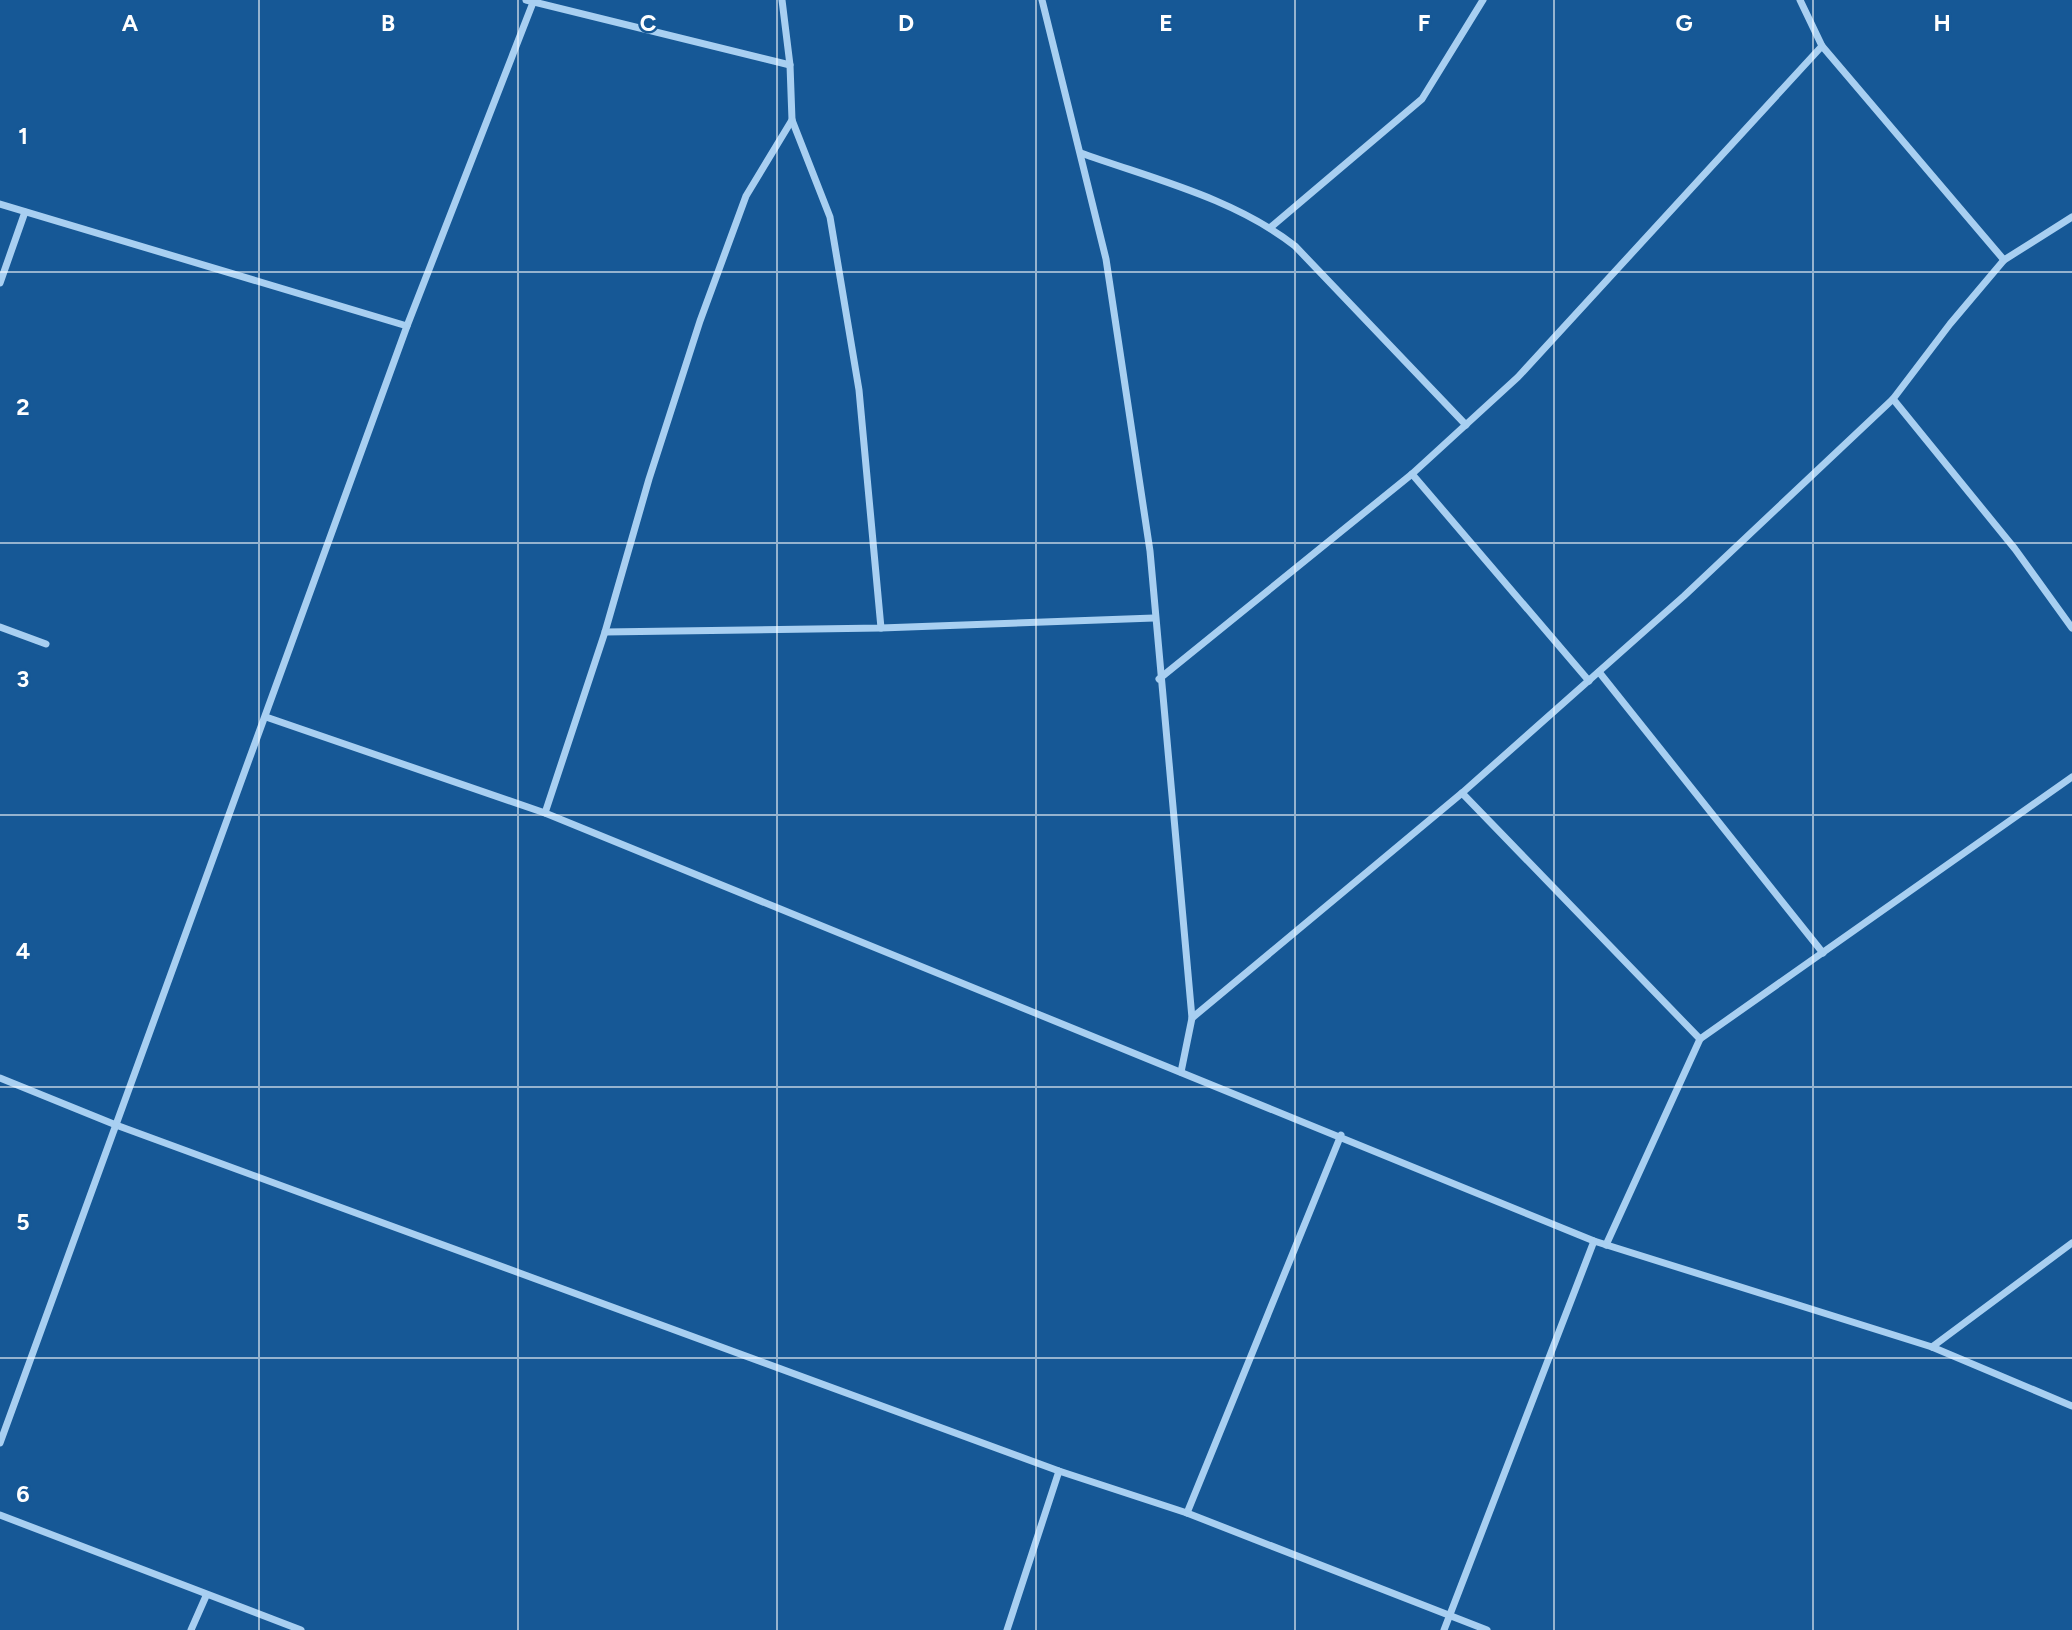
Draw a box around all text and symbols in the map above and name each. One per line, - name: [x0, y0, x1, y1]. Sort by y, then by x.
- text: A: [122, 9, 139, 37]
- text: B: [381, 9, 395, 37]
- text: C: [640, 9, 657, 37]
- text: D: [898, 9, 914, 37]
- text: E: [1159, 9, 1173, 37]
- text: F: [1418, 9, 1431, 37]
- text: G: [1675, 9, 1693, 37]
- text: H: [1933, 9, 1951, 37]
- text: 1: [18, 122, 28, 150]
- text: 2: [16, 393, 30, 421]
- text: 3: [17, 665, 29, 693]
- text: 4: [16, 937, 30, 965]
- text: 5: [16, 1208, 30, 1236]
- text: 6: [16, 1480, 30, 1508]

